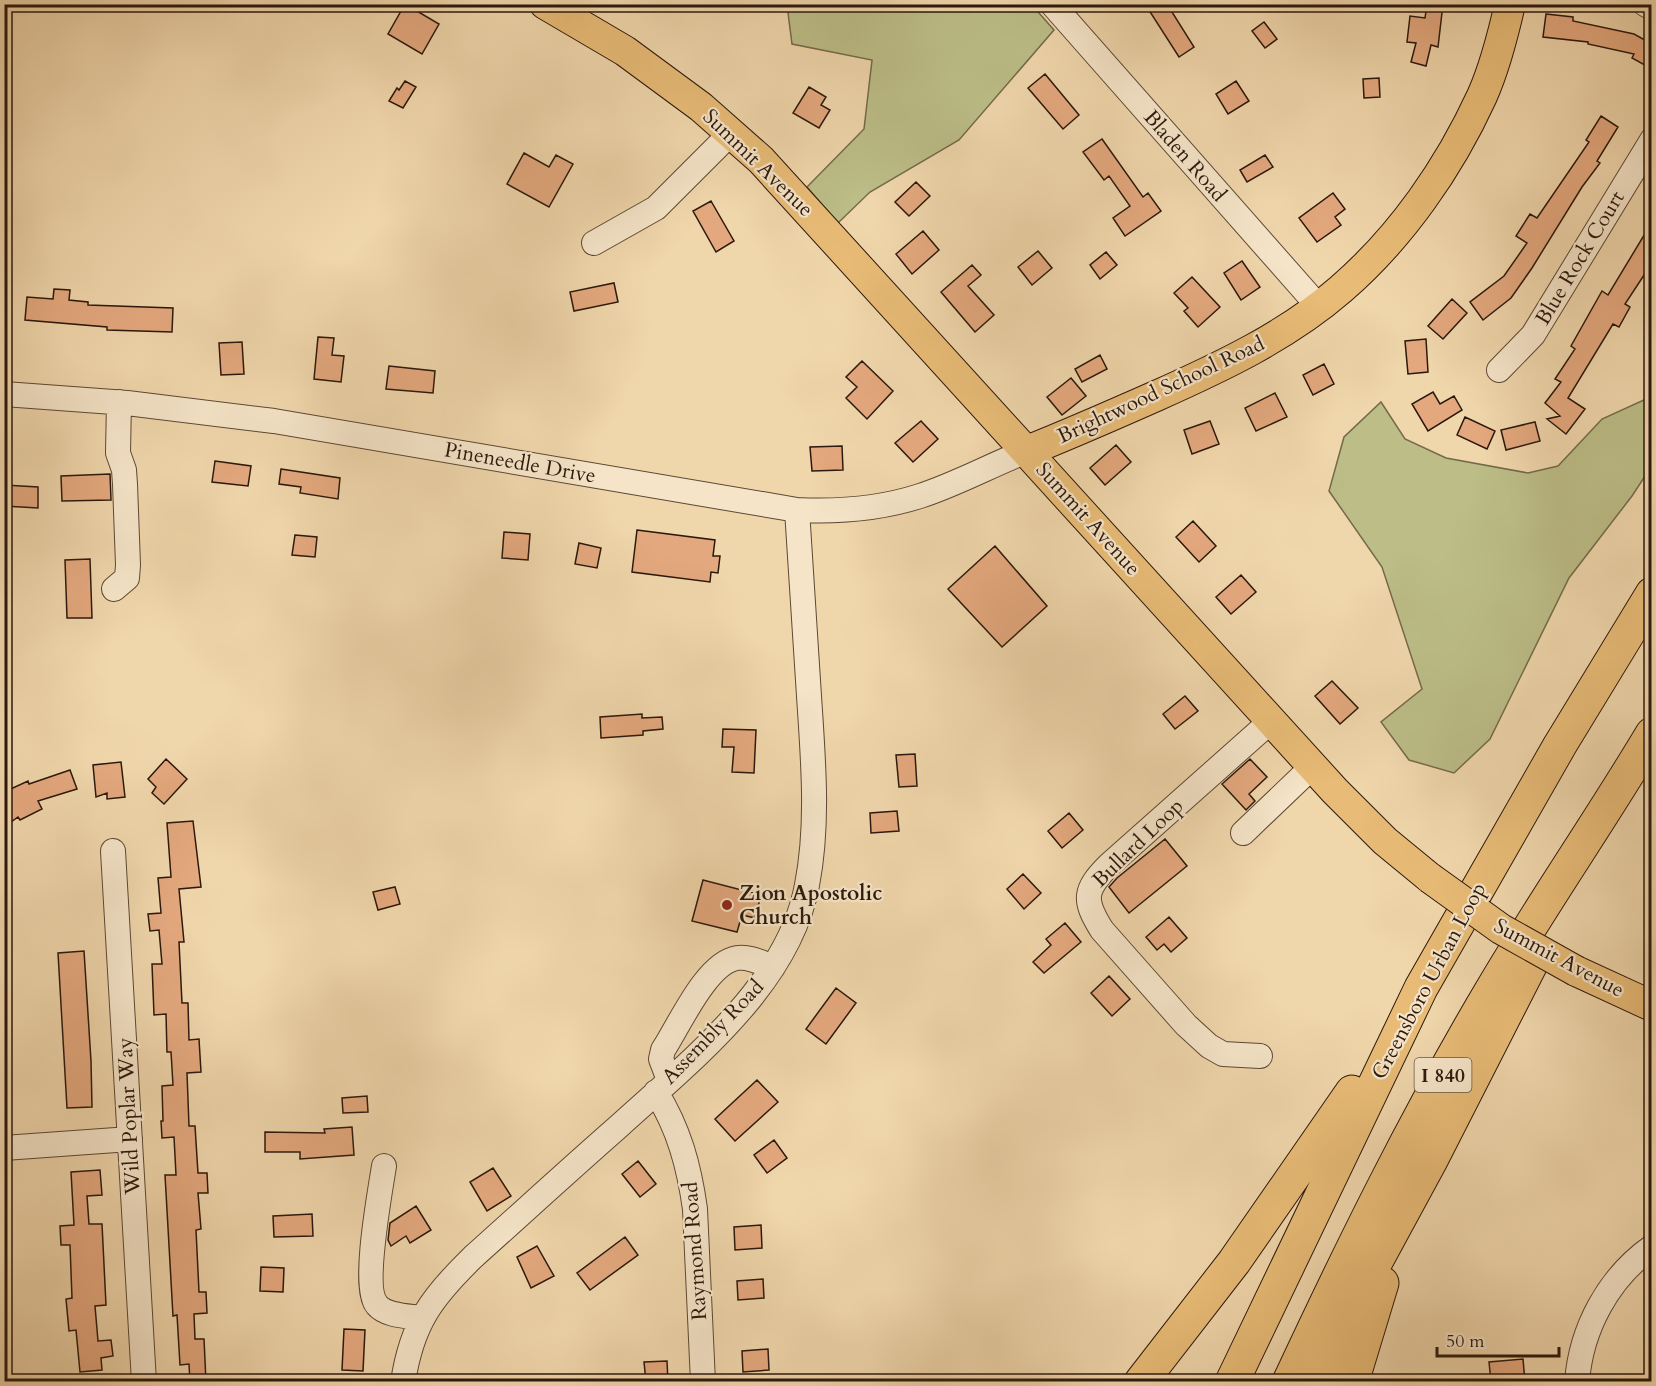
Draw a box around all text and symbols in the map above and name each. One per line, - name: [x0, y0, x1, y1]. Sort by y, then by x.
- street label: Summit Avenue: [696, 103, 820, 223]
- street label: Bladen Road: [1137, 104, 1233, 208]
- street label: Blue Rock Court: [1528, 185, 1632, 331]
- street label: Brightwood School Road: [1053, 329, 1269, 451]
- street label: Pineneedle Drive: [442, 435, 598, 491]
- street label: Summit Avenue: [1029, 456, 1147, 582]
- street label: Bullard Loop: [1086, 792, 1190, 894]
- street label: Greensboro Urban Loop: [1365, 878, 1493, 1084]
- place label: Zion Apostolic Church: [739, 879, 882, 932]
- marker: Zion Apostolic Church: [720, 898, 734, 912]
- street label: Summit Avenue: [1489, 911, 1629, 1005]
- street label: Assembly Road: [655, 973, 771, 1091]
- street label: Wild Poplar Way: [110, 1037, 148, 1196]
- road number: I 840: [1414, 1058, 1472, 1092]
- street label: Raymond Road: [676, 1181, 714, 1321]
- scale bar: [1437, 1320, 1558, 1358]
- text: 50 m: [1446, 1329, 1485, 1354]

